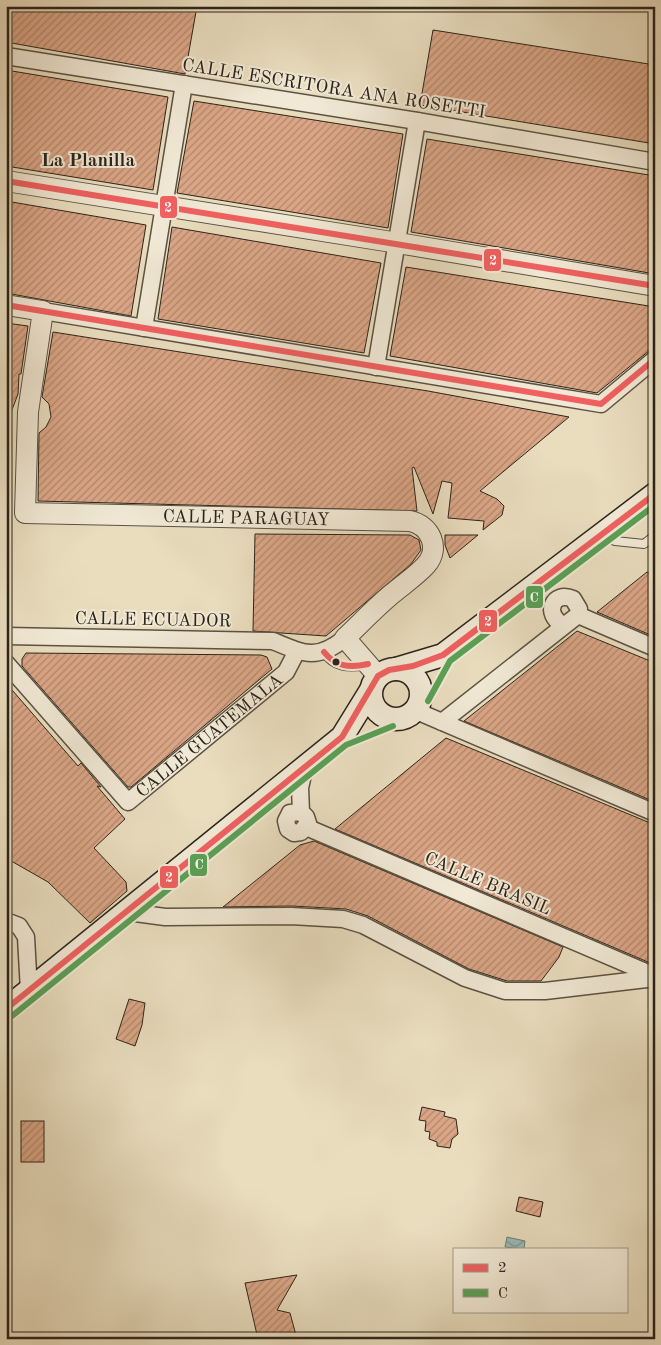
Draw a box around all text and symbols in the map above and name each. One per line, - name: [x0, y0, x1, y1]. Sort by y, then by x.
- street label: CALLE ESCRITORA ANA ROSETTI: [181, 56, 487, 122]
- district label: La Planilla: [41, 152, 135, 171]
- line badge: 2: [159, 195, 178, 219]
- text: 2: [164, 201, 172, 215]
- line badge: 2: [483, 248, 502, 272]
- text: 2: [489, 254, 497, 268]
- street label: CALLE PARAGUAY: [163, 508, 330, 529]
- line badge: C: [525, 585, 544, 609]
- text: C: [529, 591, 539, 605]
- line badge: 2: [478, 609, 498, 633]
- street label: CALLE ECUADOR: [75, 610, 232, 630]
- text: 2: [484, 615, 492, 629]
- unlabelled marker: [331, 657, 341, 667]
- street label: CALLE GUATEMALA: [133, 671, 287, 801]
- street label: CALLE BRASIL: [422, 849, 554, 919]
- line badge: C: [189, 853, 208, 877]
- text: C: [194, 858, 204, 872]
- line badge: 2: [159, 865, 179, 889]
- text: 2: [165, 871, 173, 885]
- legend: [453, 1248, 628, 1312]
- text: 2: [498, 1261, 507, 1276]
- text: C: [498, 1287, 508, 1302]

